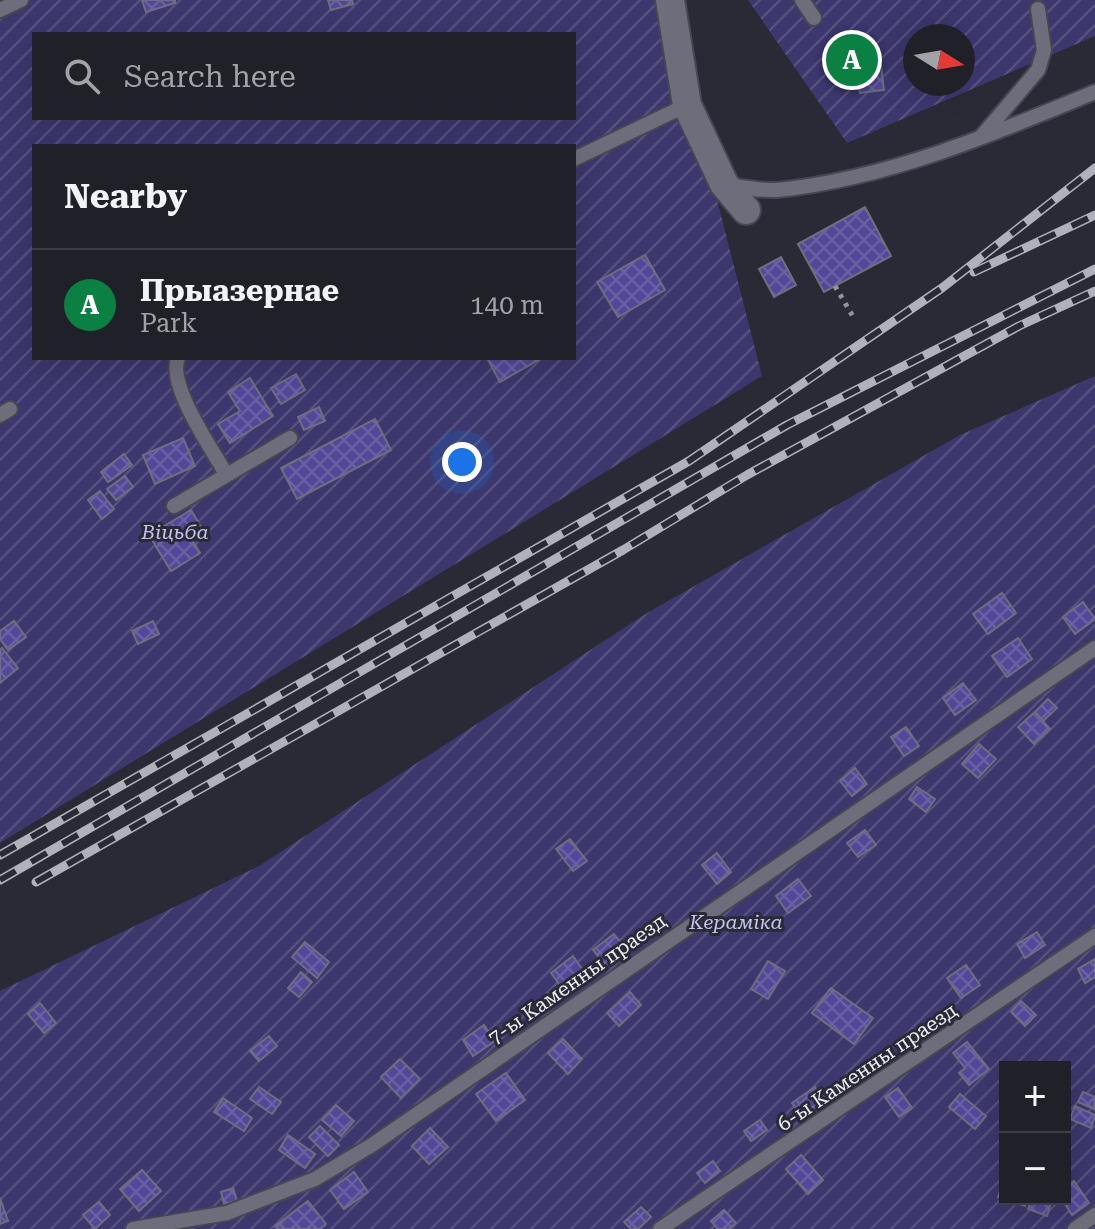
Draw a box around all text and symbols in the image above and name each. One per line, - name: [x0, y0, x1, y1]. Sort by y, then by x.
- north arrow: [903, 24, 975, 96]
- pin: A: [826, 30, 878, 90]
- search box: [32, 32, 576, 120]
- icon: search: [60, 54, 104, 98]
- text: Search here: [124, 59, 296, 94]
- text: Nearby: [64, 176, 187, 216]
- text: Прыазернае: [140, 273, 339, 308]
- text: A: [81, 290, 99, 320]
- text: 140 m: [470, 290, 544, 320]
- text: Park: [140, 308, 197, 338]
- your location: [442, 442, 482, 482]
- park label: Віцьба: [140, 520, 209, 544]
- street label: 7-ы Каменны праезд: [483, 908, 671, 1049]
- park label: Кераміка: [688, 910, 783, 934]
- street label: 6-ы Каменны праезд: [773, 998, 962, 1136]
- map controls: [999, 1061, 1071, 1205]
- button: +: [999, 1061, 1071, 1133]
- button: −: [999, 1133, 1071, 1205]

